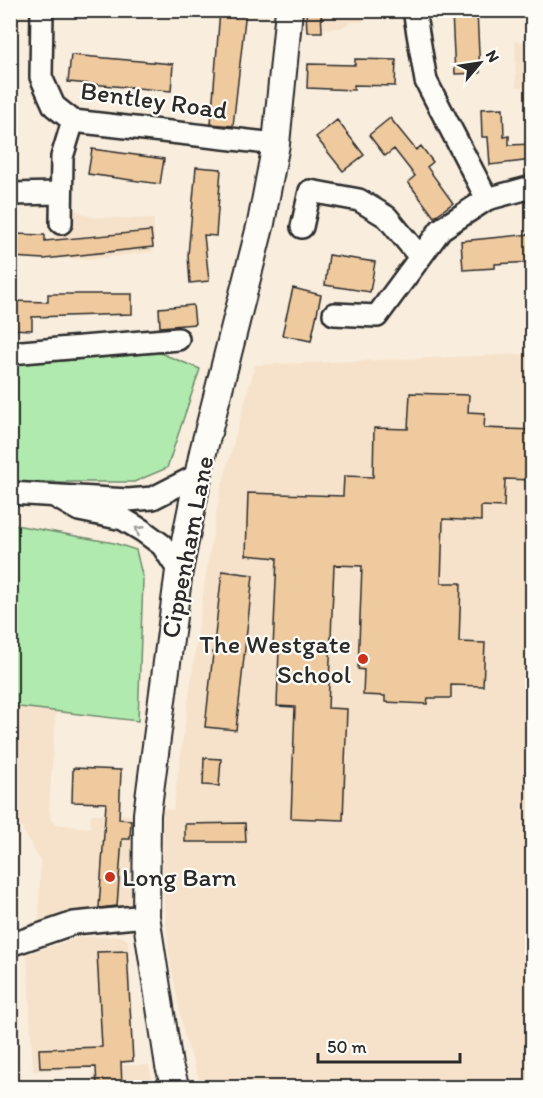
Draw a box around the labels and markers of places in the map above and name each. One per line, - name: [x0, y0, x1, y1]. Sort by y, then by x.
- place label: The Westgate School: [199, 628, 351, 690]
- marker: The Westgate School: [356, 652, 370, 666]
- place label: Long Barn: [122, 861, 237, 893]
- marker: Long Barn: [103, 870, 117, 884]

